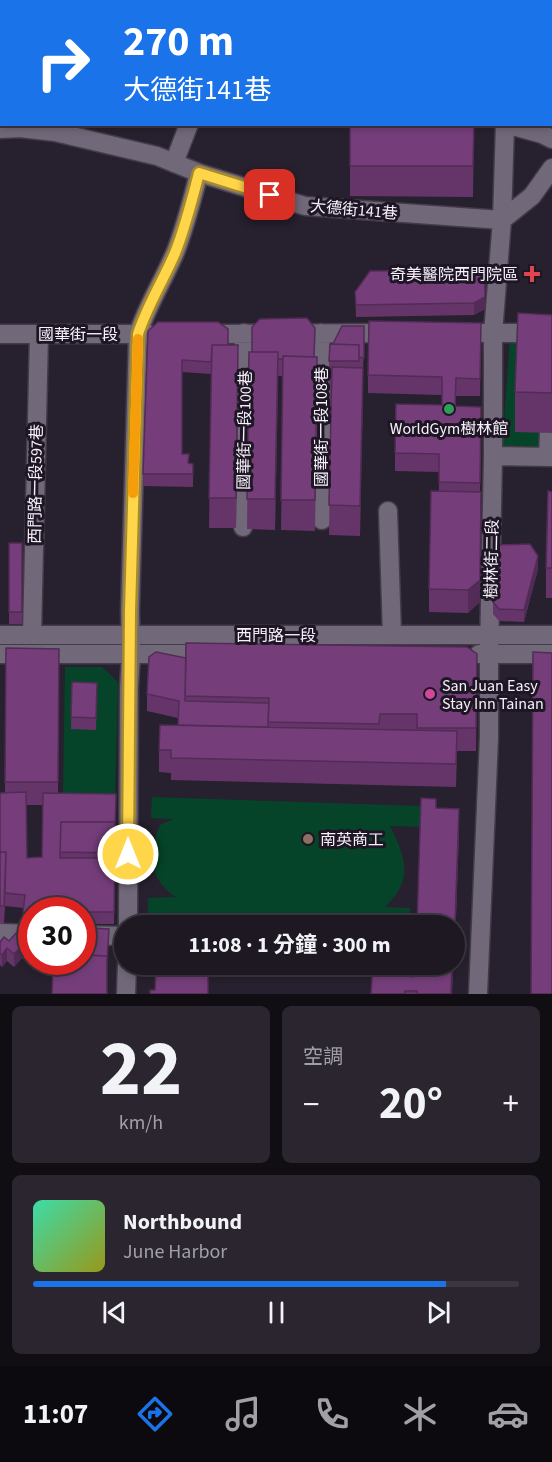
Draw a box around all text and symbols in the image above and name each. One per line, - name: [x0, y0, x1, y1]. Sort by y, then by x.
- text: 270 m: [123, 12, 234, 72]
- icon: right: [24, 24, 102, 102]
- text: 大德街141巷: [123, 71, 271, 110]
- pin: [244, 169, 295, 220]
- icon: arrive: [253, 178, 286, 211]
- street label: 大德街141巷: [309, 195, 399, 225]
- place label: 奇美醫院西門院區: [390, 264, 518, 286]
- marker: 奇美醫院西門院區: [523, 265, 541, 283]
- street label: 國華街一段: [38, 324, 118, 346]
- street label: 國華街一段108巷: [311, 367, 333, 487]
- street label: 國華街一段100巷: [233, 370, 257, 490]
- marker: WorldGym樹林館: [442, 402, 456, 416]
- place label: WorldGym樹林館: [390, 418, 508, 440]
- street label: 西門路一段597巷: [24, 424, 48, 544]
- street label: 樹林街二段: [480, 519, 504, 599]
- street label: 西門路一段: [236, 625, 316, 647]
- place label: San Juan Easy Stay Inn Tainan: [442, 675, 544, 715]
- marker: San Juan Easy Stay Inn Tainan: [423, 687, 437, 701]
- position arrow: [96, 822, 160, 886]
- place label: 南英商工: [320, 829, 384, 851]
- marker: 南英商工: [301, 832, 315, 846]
- speed limit sign: 30: [18, 897, 96, 975]
- text: 11:08 · 1 分鐘 · 300 m: [189, 929, 390, 961]
- text: 22: [100, 1014, 182, 1125]
- text: 空調: [303, 1043, 343, 1071]
- text: 20°: [379, 1072, 443, 1136]
- text: −: [303, 1081, 319, 1128]
- text: +: [503, 1081, 519, 1128]
- text: km/h: [119, 1109, 163, 1137]
- text: Northbound: [123, 1206, 242, 1238]
- text: June Harbor: [123, 1238, 227, 1266]
- icon: previous: [98, 1296, 131, 1329]
- icon: pause: [260, 1296, 293, 1329]
- icon: next: [422, 1296, 455, 1329]
- icon: directions: [134, 1393, 176, 1435]
- icon: music: [222, 1393, 264, 1435]
- icon: phone: [311, 1393, 353, 1435]
- icon: climate: [399, 1393, 441, 1435]
- icon: car: [487, 1393, 529, 1435]
- text: 11:07: [23, 1395, 88, 1434]

